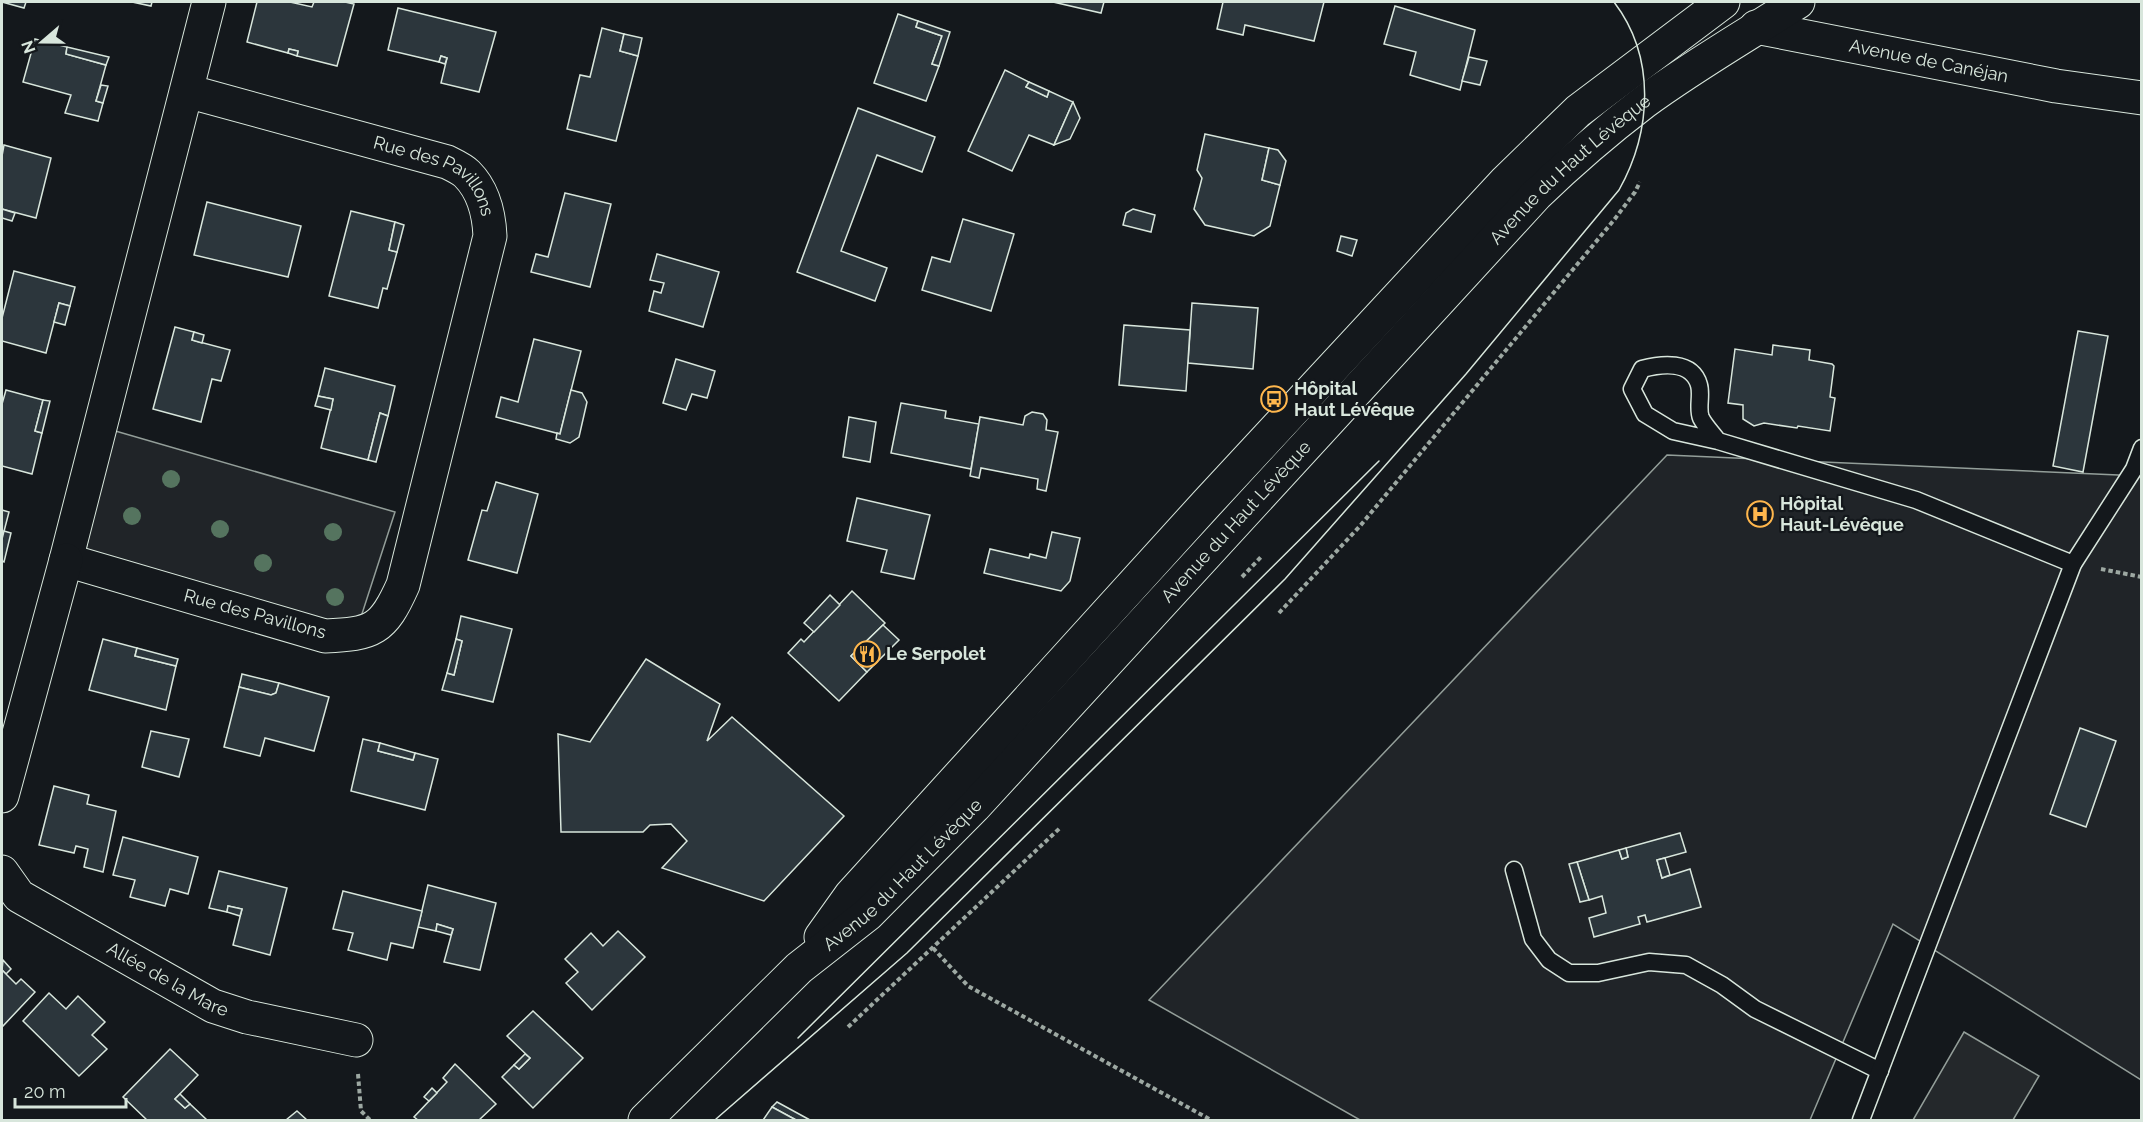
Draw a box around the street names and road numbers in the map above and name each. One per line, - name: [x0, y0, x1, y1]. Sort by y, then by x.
- street label: Avenue de Canéjan: [1847, 35, 2010, 86]
- street label: Avenue du Haut Lévèque: [1485, 90, 1655, 248]
- street label: Rue des Pavillons: [371, 131, 499, 218]
- street label: Avenue du Haut Lévèque: [1156, 436, 1315, 606]
- street label: Rue des Pavillons: [182, 584, 329, 643]
- street label: Avenue du Haut Lévèque: [819, 794, 986, 955]
- street label: Allée de la Mare: [104, 937, 231, 1020]

